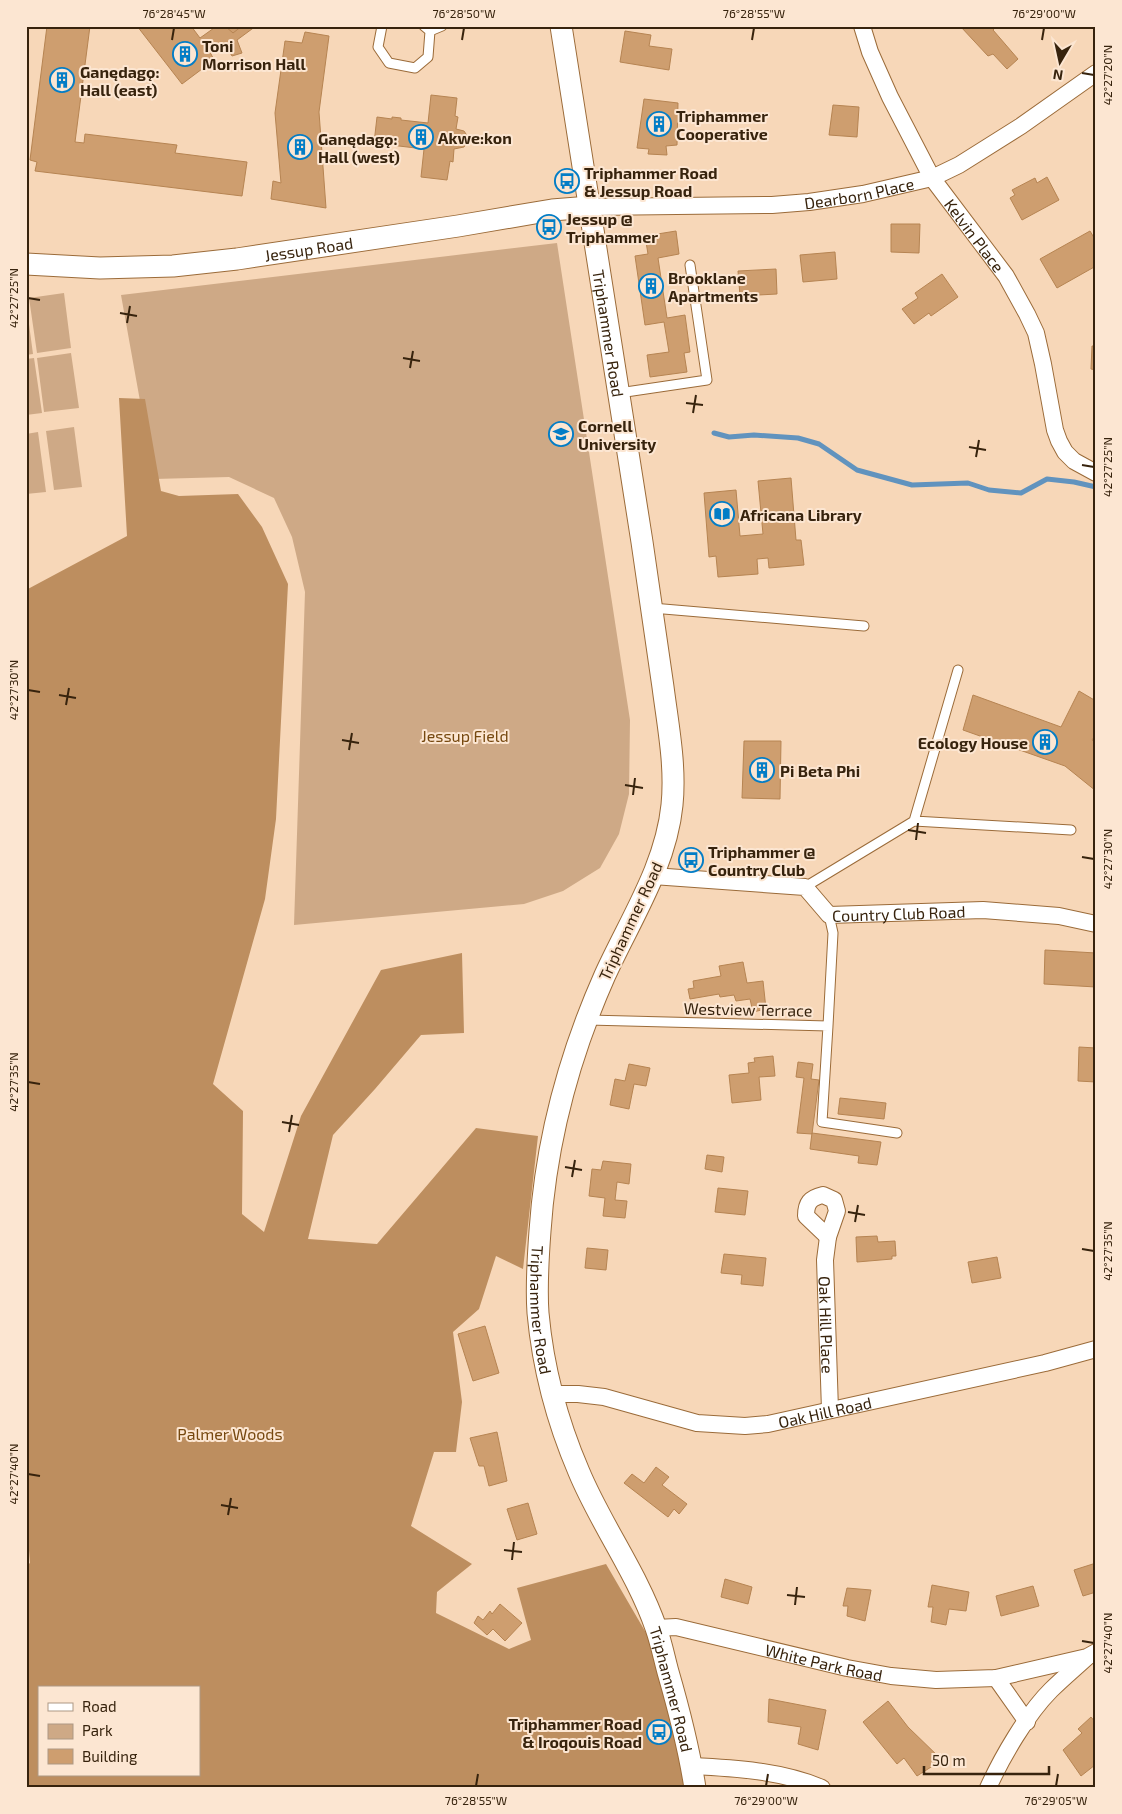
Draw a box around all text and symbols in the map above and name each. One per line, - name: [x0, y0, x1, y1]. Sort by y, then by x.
- text: 76°28'45"W: [142, 6, 206, 20]
- text: 76°28'50"W: [432, 6, 496, 20]
- text: 76°28'55"W: [723, 6, 785, 20]
- text: 76°29'00"W: [1012, 6, 1076, 20]
- place label: Toni Morrison Hall: [202, 36, 307, 73]
- north arrow: [1034, 38, 1084, 88]
- building icon: Toni Morrison Hall: [172, 41, 198, 67]
- text: 42°27'20"N: [1100, 45, 1114, 105]
- place label: Ganędagǫ: Hall (east): [80, 62, 160, 99]
- text: N: [1052, 66, 1064, 85]
- building icon: Ganędagǫ: Hall (east): [49, 67, 75, 93]
- place label: Triphammer Cooperative: [676, 106, 768, 143]
- building icon: Triphammer Cooperative: [646, 111, 672, 137]
- building icon: Akwe:kon: [408, 124, 434, 150]
- place label: Akwe:kon: [438, 128, 512, 147]
- place label: Ganędagǫ: Hall (west): [318, 129, 400, 166]
- building icon: Ganędagǫ: Hall (west): [287, 134, 313, 160]
- place label: Triphammer Road & Jessup Road: [584, 163, 718, 200]
- bus stop icon: Triphammer Road & Jessup Road: [554, 168, 580, 194]
- street label: Dearborn Place: [803, 173, 916, 212]
- street label: Kelvin Place: [941, 195, 1009, 275]
- place label: Jessup @ Triphammer: [566, 209, 658, 246]
- bus stop icon: Jessup @ Triphammer: [536, 214, 562, 240]
- street label: Jessup Road: [263, 232, 354, 264]
- text: 42°27'25"N: [6, 268, 20, 328]
- street label: Triphammer Road: [590, 268, 629, 398]
- place label: Brooklane Apartments: [668, 268, 758, 305]
- building icon: Brooklane Apartments: [638, 273, 664, 299]
- place label: Cornell University: [578, 416, 656, 454]
- school or university icon: Cornell University: [548, 421, 574, 447]
- text: 42°27'25"N: [1100, 437, 1114, 497]
- library icon: Africana Library: [709, 501, 735, 527]
- place label: Africana Library: [740, 505, 862, 525]
- text: 42°27'30"N: [6, 660, 20, 720]
- park label: Jessup Field: [421, 726, 509, 745]
- building icon: Ecology House: [1032, 729, 1058, 755]
- place label: Ecology House: [918, 733, 1028, 753]
- building icon: Pi Beta Phi: [749, 757, 775, 783]
- place label: Pi Beta Phi: [780, 761, 860, 780]
- text: 42°27'30"N: [1100, 829, 1114, 889]
- place label: Triphammer @ Country Club: [708, 842, 815, 880]
- bus stop icon: Triphammer @ Country Club: [678, 847, 704, 873]
- street label: Triphammer Road: [594, 859, 666, 983]
- street label: Country Club Road: [832, 901, 966, 924]
- street label: Westview Terrace: [683, 998, 813, 1020]
- text: 42°27'35"N: [6, 1052, 20, 1112]
- text: 42°27'35"N: [1100, 1221, 1114, 1281]
- street label: Triphammer Road: [528, 1245, 557, 1376]
- street label: Oak Hill Place: [816, 1276, 838, 1374]
- street label: Oak Hill Road: [776, 1392, 873, 1431]
- park label: Palmer Woods: [177, 1424, 283, 1443]
- text: 42°27'40"N: [6, 1444, 20, 1504]
- text: 42°27'40"N: [1100, 1613, 1114, 1673]
- street label: Triphammer Road: [647, 1624, 698, 1753]
- street label: White Park Road: [763, 1639, 884, 1684]
- legend: [38, 1686, 200, 1776]
- text: Road: [82, 1697, 117, 1715]
- place label: Triphammer Road & Iroqouis Road: [508, 1714, 642, 1751]
- bus stop icon: Triphammer Road & Iroqouis Road: [646, 1719, 672, 1745]
- text: Park: [82, 1721, 113, 1739]
- scale bar: [924, 1744, 1050, 1776]
- text: Building: [82, 1747, 138, 1765]
- text: 50 m: [932, 1751, 966, 1769]
- text: 76°28'55"W: [445, 1793, 507, 1807]
- text: 76°29'00"W: [734, 1793, 798, 1807]
- text: 76°29'05"W: [1025, 1793, 1087, 1807]

